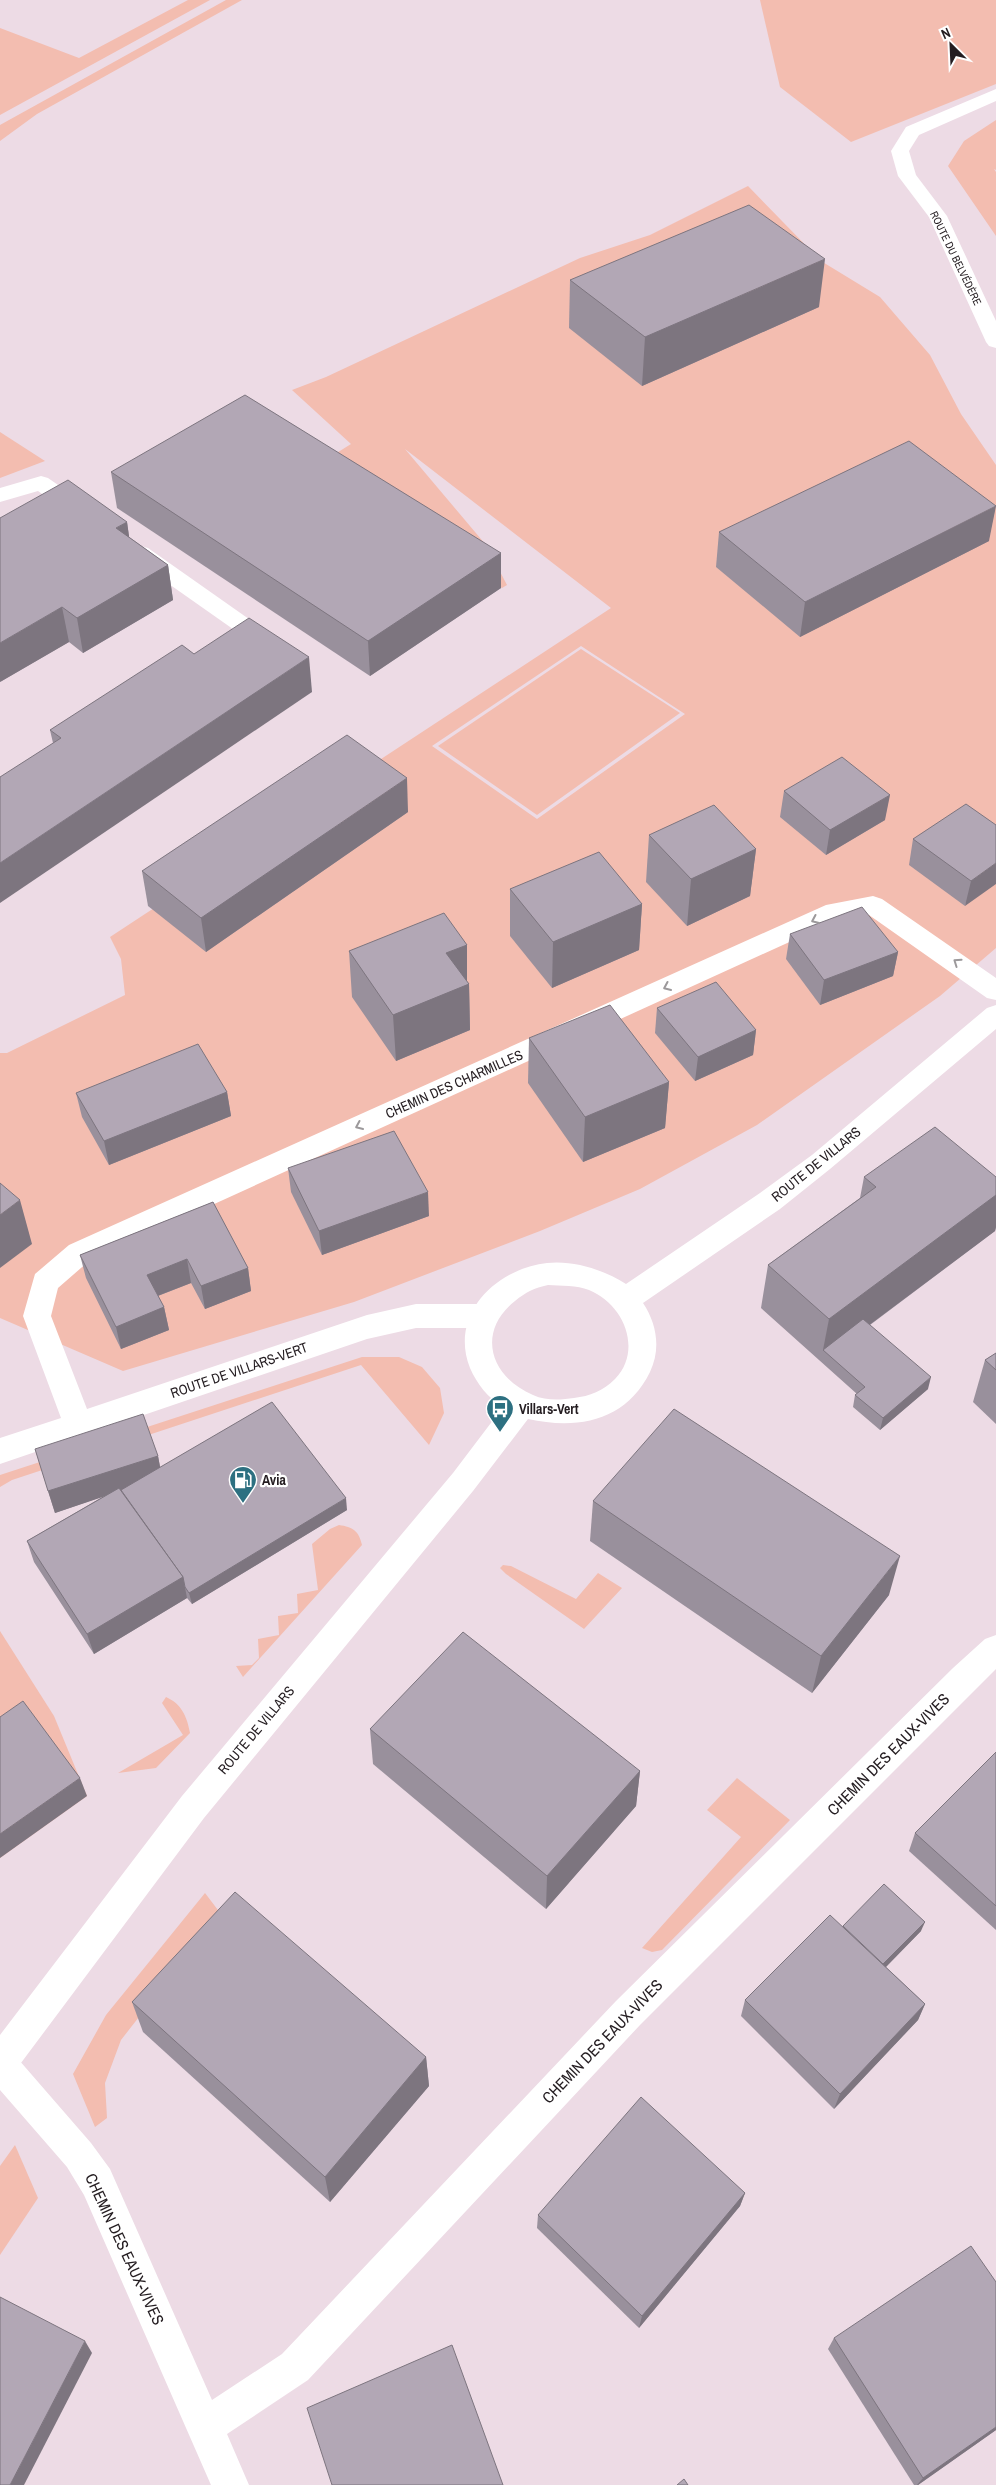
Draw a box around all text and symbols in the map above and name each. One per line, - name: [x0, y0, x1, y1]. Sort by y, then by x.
- north arrow: [926, 20, 976, 70]
- text: N: [938, 23, 953, 43]
- street label: ROUTE DU BELVÉDÈRE: [927, 209, 985, 307]
- one-way arrow: [811, 914, 820, 925]
- one-way arrow: [953, 959, 962, 969]
- one-way arrow: [663, 981, 672, 992]
- street label: CHEMIN DES CHARMILLES: [382, 1045, 526, 1122]
- one-way arrow: [355, 1120, 364, 1131]
- street label: ROUTE DE VILLARS: [768, 1122, 865, 1206]
- street label: ROUTE DE VILLARS-VERT: [168, 1338, 310, 1402]
- bus stop icon: Villars-Vert: [485, 1394, 515, 1433]
- place label: Villars-Vert: [519, 1400, 579, 1418]
- fuel station icon: Avia: [228, 1465, 258, 1504]
- place label: Avia: [262, 1471, 286, 1489]
- street label: ROUTE DE VILLARS: [214, 1682, 298, 1778]
- street label: CHEMIN DES EAUX-VIVES: [822, 1688, 954, 1820]
- street label: CHEMIN DES EAUX-VIVES: [537, 1974, 667, 2108]
- street label: CHEMIN DES EAUX-VIVES: [80, 2170, 170, 2329]

